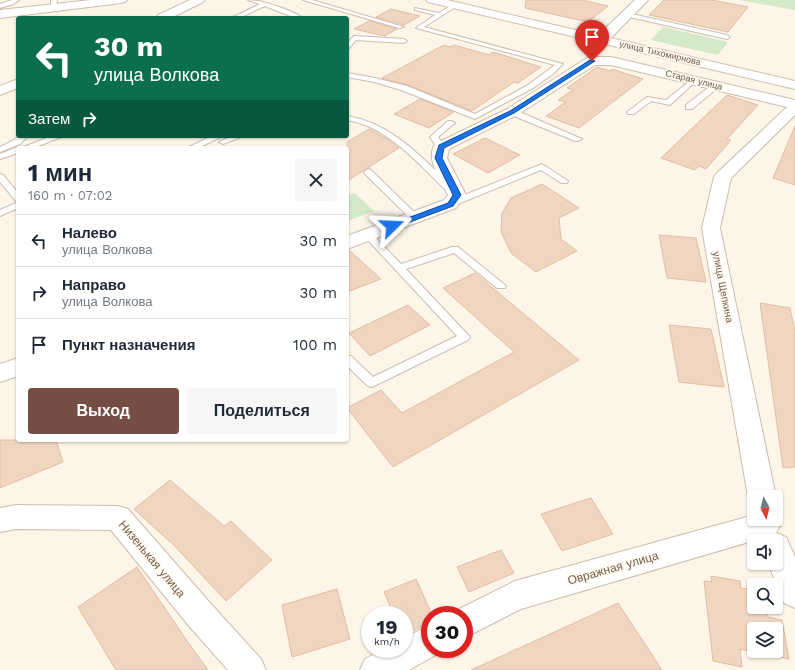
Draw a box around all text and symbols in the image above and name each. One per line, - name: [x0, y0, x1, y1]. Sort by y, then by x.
- pin: [575, 20, 609, 61]
- icon: arrive: [581, 26, 603, 48]
- text: 30 m: [94, 30, 163, 63]
- icon: left: [28, 32, 80, 84]
- street label: улица Тихомирнова: [618, 39, 702, 67]
- text: улица Волкова: [94, 64, 219, 85]
- street label: Старая улица: [665, 68, 723, 92]
- icon: right: [78, 108, 100, 130]
- text: Затем: [28, 110, 70, 128]
- text: 1 мин: [28, 159, 92, 187]
- button: close: [295, 159, 337, 201]
- text: 160 m · 07:02: [28, 188, 112, 203]
- position arrow: [371, 205, 413, 247]
- text: Налево: [62, 224, 117, 242]
- icon: left: [28, 230, 50, 252]
- text: 30 m: [300, 232, 337, 250]
- text: улица Волкова: [62, 242, 152, 257]
- street label: улица Щепкина: [711, 250, 735, 324]
- text: Направо: [62, 276, 126, 294]
- icon: right: [28, 282, 50, 304]
- text: 30 m: [300, 284, 337, 302]
- text: улица Волкова: [62, 294, 152, 309]
- icon: arrive: [28, 334, 50, 356]
- text: Пункт назначения: [62, 336, 195, 354]
- text: 100 m: [293, 336, 337, 354]
- button: Выход: [28, 388, 179, 434]
- button: Поделиться: [187, 388, 337, 434]
- north arrow: [747, 490, 783, 526]
- map controls: [747, 490, 783, 658]
- street label: Низенькая улица: [116, 518, 188, 601]
- button: sound: [747, 534, 783, 570]
- street label: Овражная улица: [566, 548, 660, 588]
- button: search: [747, 578, 783, 614]
- speed limit sign: 30: [421, 606, 473, 658]
- text: 19: [377, 615, 397, 639]
- button: layers: [747, 622, 783, 658]
- text: km/h: [374, 636, 400, 647]

